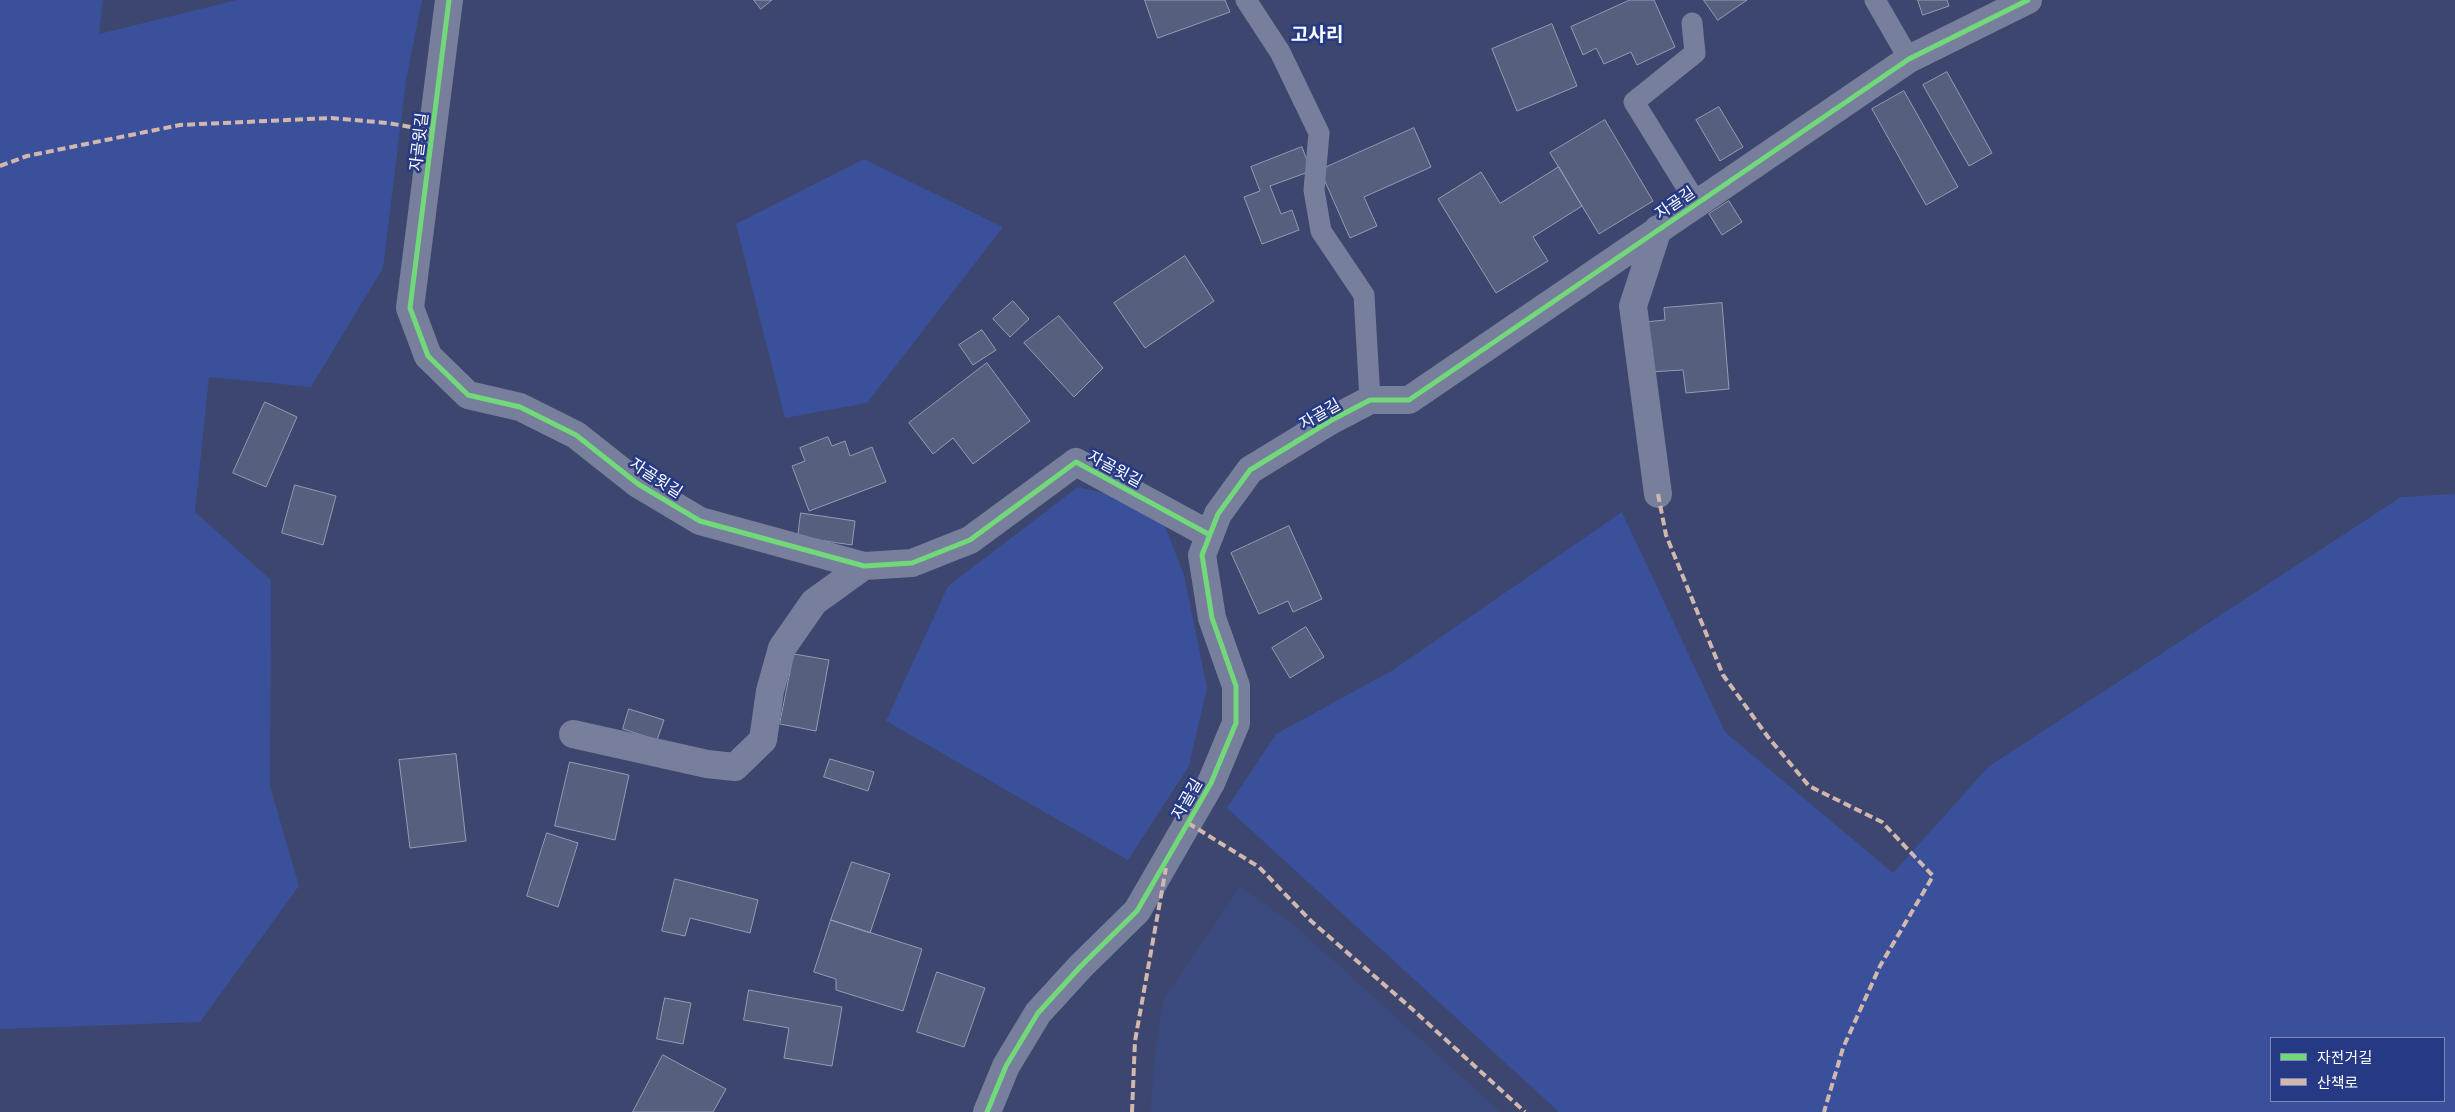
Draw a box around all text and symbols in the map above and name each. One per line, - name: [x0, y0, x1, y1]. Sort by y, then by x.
- district label: 고사리: [1291, 24, 1343, 46]
- street label: 자골윗길: [406, 112, 432, 172]
- street label: 자골길: [1651, 183, 1699, 223]
- street label: 자골길: [1296, 395, 1344, 433]
- street label: 자골윗길: [1084, 447, 1146, 491]
- street label: 자골윗길: [626, 454, 686, 502]
- street label: 자골길: [1168, 775, 1206, 823]
- legend: [2270, 1037, 2445, 1102]
- text: 자전거길: [2317, 1049, 2372, 1066]
- text: 산책로: [2317, 1074, 2358, 1091]

